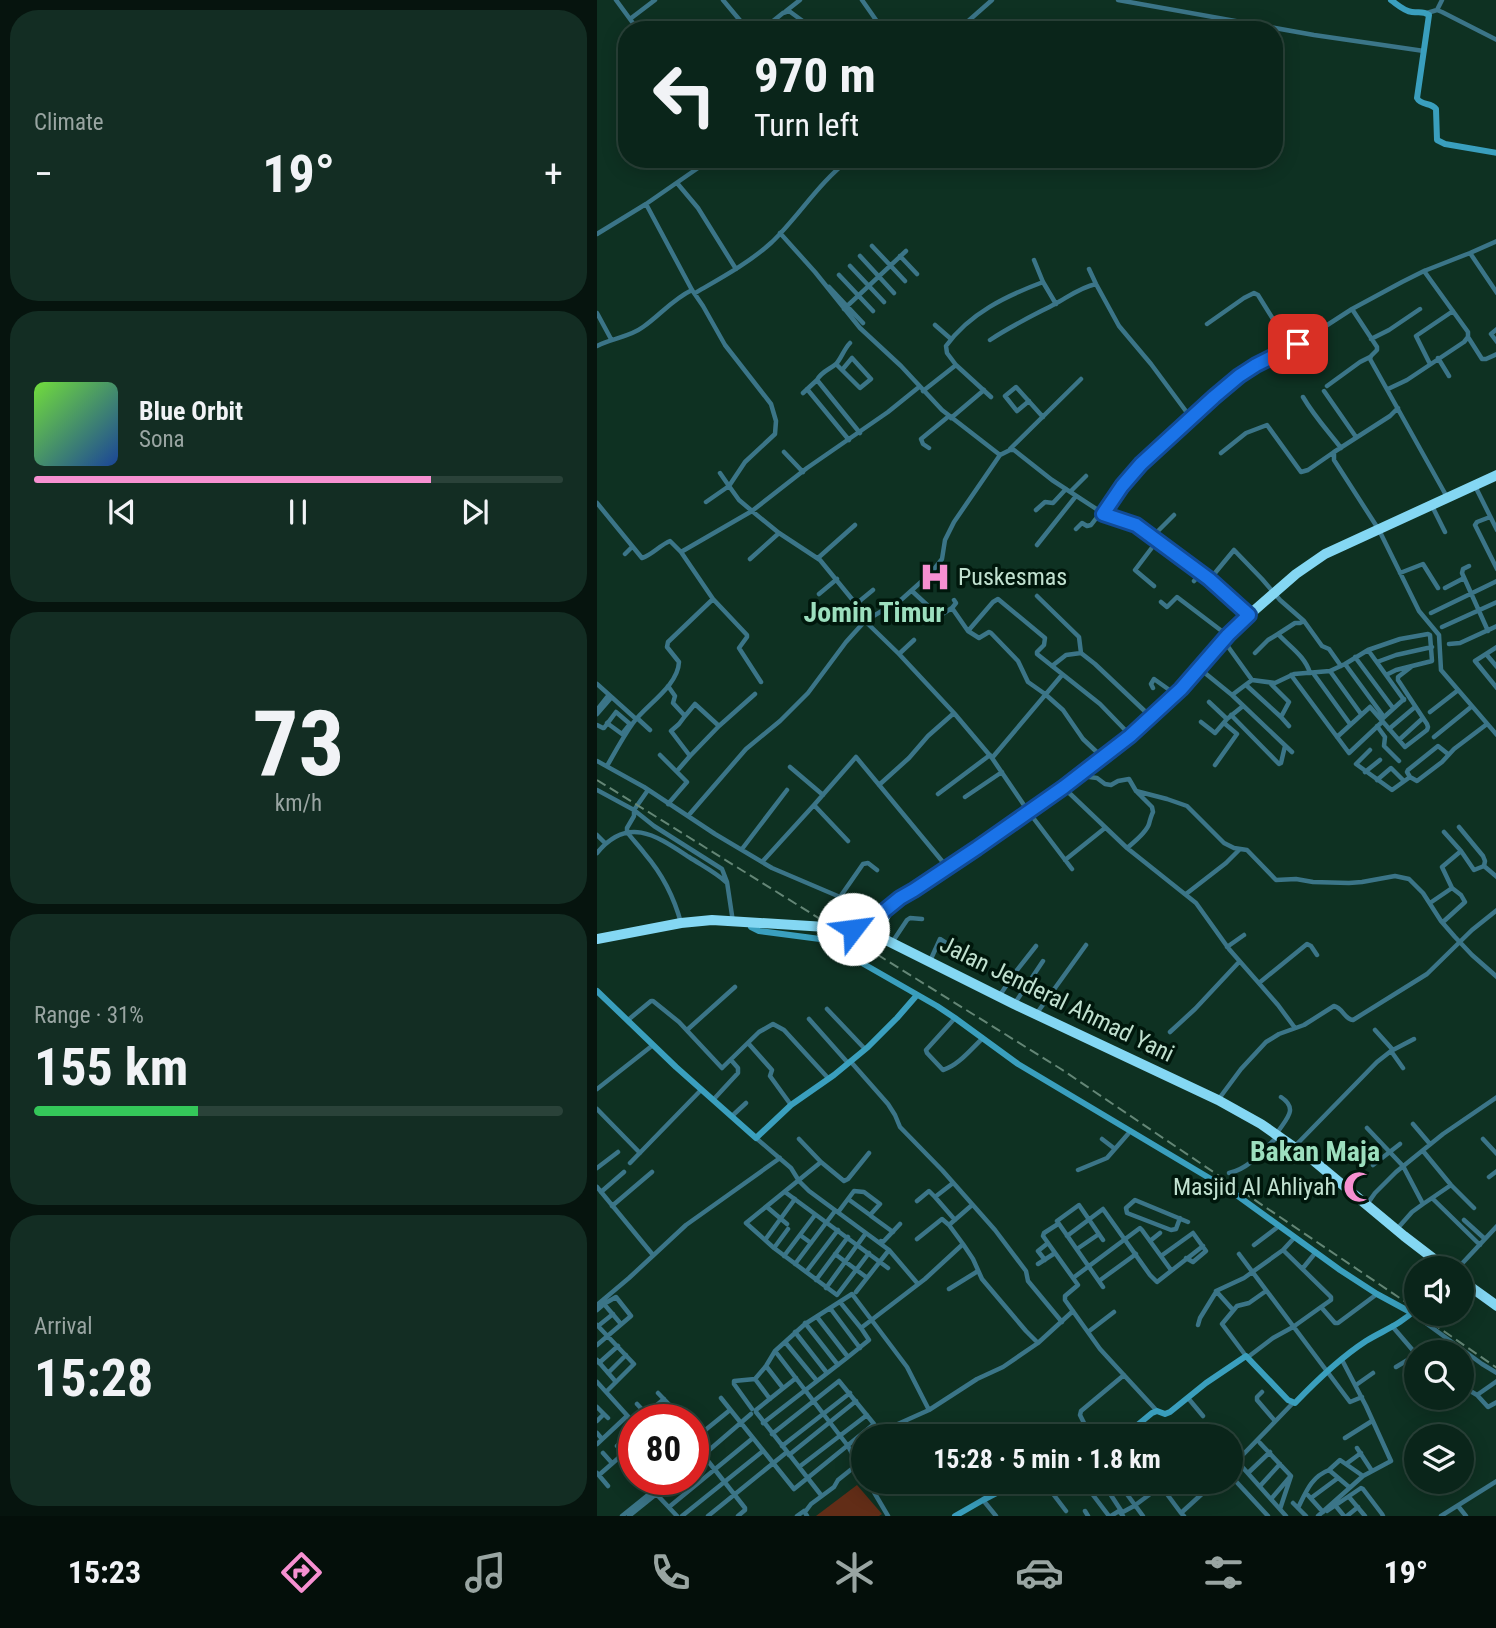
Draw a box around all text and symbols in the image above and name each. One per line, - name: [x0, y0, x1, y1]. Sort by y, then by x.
- text: 970 m: [754, 47, 876, 104]
- icon: left: [639, 49, 730, 140]
- text: Turn left: [754, 106, 859, 144]
- text: Climate: [34, 109, 104, 136]
- text: 19°: [262, 144, 335, 205]
- text: −: [34, 152, 53, 196]
- text: +: [544, 152, 563, 196]
- pin: [1268, 314, 1328, 374]
- icon: arrive: [1279, 325, 1317, 363]
- text: Blue Orbit: [139, 396, 243, 426]
- text: Sona: [139, 426, 185, 453]
- icon: previous: [103, 493, 141, 531]
- icon: pause: [279, 493, 317, 531]
- icon: next: [456, 493, 494, 531]
- hospital icon: Puskesmas: [918, 560, 952, 594]
- place label: Puskesmas: [958, 563, 1067, 591]
- district label: Jomin Timur: [804, 596, 944, 629]
- text: 73: [253, 691, 344, 797]
- text: km/h: [275, 790, 322, 817]
- position arrow: [816, 892, 890, 966]
- street label: Jalan Jenderal Ahmad Yani: [935, 930, 1179, 1068]
- text: Range · 31%: [34, 1002, 144, 1029]
- text: 155 km: [34, 1037, 188, 1098]
- district label: Bakan Maja: [1250, 1135, 1380, 1168]
- mosque icon: Masjid Al Ahliyah: [1342, 1170, 1376, 1204]
- place label: Masjid Al Ahliyah: [1173, 1173, 1336, 1201]
- map controls: [1404, 1256, 1474, 1494]
- button: sound: [1404, 1256, 1474, 1326]
- text: Arrival: [34, 1313, 93, 1340]
- button: search: [1404, 1340, 1474, 1410]
- text: 15:28: [34, 1348, 153, 1409]
- speed limit sign: 80: [618, 1404, 709, 1495]
- button: layers: [1404, 1424, 1474, 1494]
- text: 15:28 · 5 min · 1.8 km: [933, 1444, 1161, 1474]
- icon: directions: [277, 1548, 326, 1597]
- icon: music: [461, 1548, 510, 1597]
- icon: phone: [646, 1548, 695, 1597]
- icon: climate: [830, 1548, 879, 1597]
- icon: car: [1015, 1548, 1064, 1597]
- icon: filters: [1199, 1548, 1248, 1597]
- text: 15:23: [68, 1553, 141, 1591]
- text: 19°: [1383, 1553, 1428, 1591]

